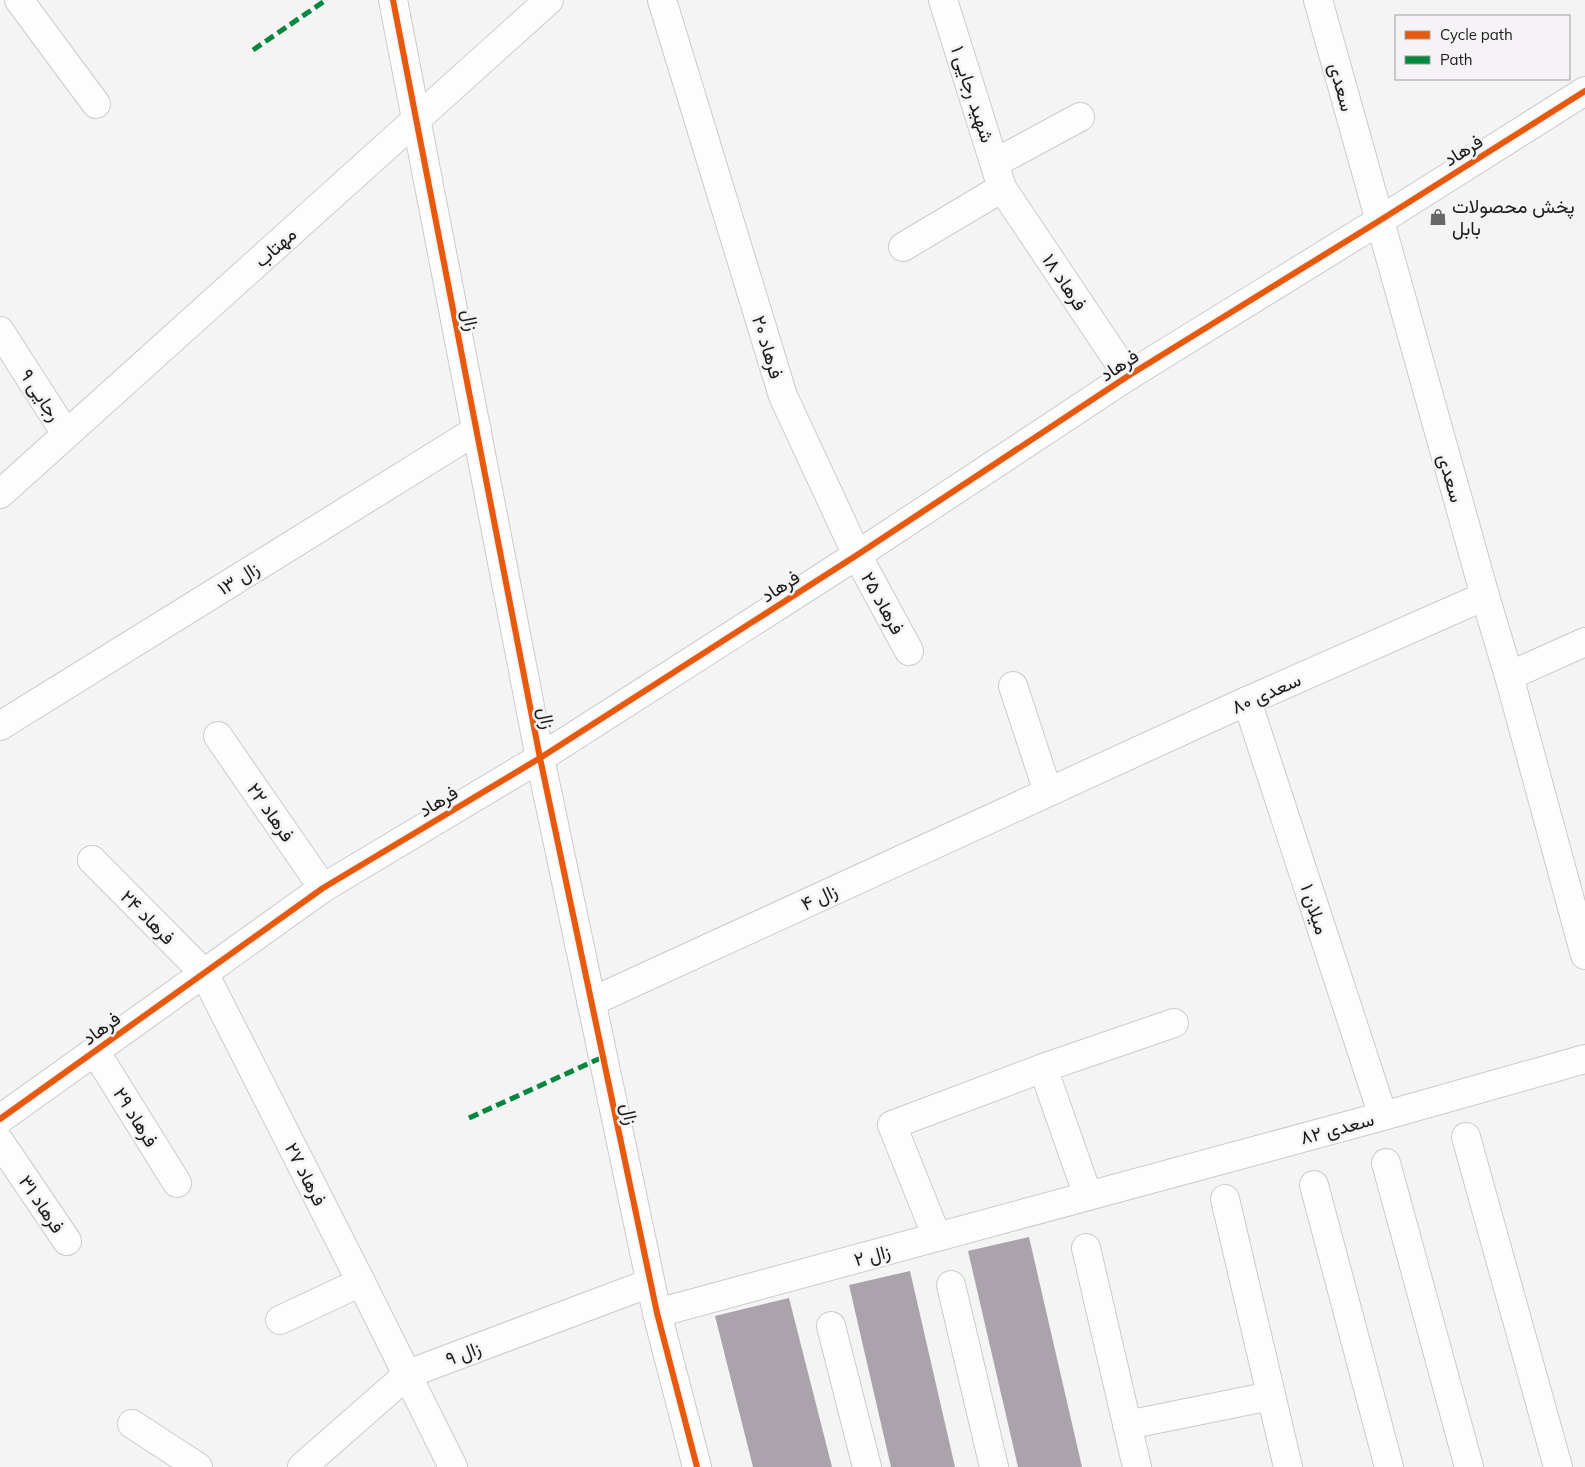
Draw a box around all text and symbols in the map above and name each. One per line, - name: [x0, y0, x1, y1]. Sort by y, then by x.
- legend: [1395, 15, 1570, 80]
- text: Cycle path: [1440, 25, 1513, 44]
- street label: شهید رجایی ۱: [946, 43, 1000, 145]
- text: Path: [1440, 50, 1472, 69]
- street label: سعدی: [1324, 60, 1360, 114]
- street label: فرهاد: [1439, 129, 1487, 171]
- place label: پخش محصولات بابل: [1452, 194, 1575, 240]
- shop icon: پخش محصولات بابل: [1428, 207, 1448, 227]
- street label: مهتاب: [249, 222, 301, 272]
- street label: فرهاد ۱۸: [1037, 249, 1093, 315]
- street label: زال: [457, 307, 485, 333]
- street label: فرهاد ۲۰: [747, 313, 789, 381]
- street label: فرهاد: [1095, 344, 1143, 386]
- street label: رجایی ۹: [15, 364, 67, 426]
- street label: سعدی: [1433, 451, 1469, 505]
- street label: زال ۱۳: [213, 556, 263, 600]
- street label: فرهاد: [756, 565, 804, 607]
- street label: فرهاد ۲۵: [856, 567, 910, 639]
- street label: سعدی ۸۰: [1228, 667, 1304, 719]
- street label: زال: [533, 705, 561, 731]
- street label: فرهاد ۲۲: [242, 778, 300, 846]
- street label: فرهاد: [414, 780, 462, 822]
- street label: زال ۴: [797, 878, 841, 916]
- street label: میلان ۱: [1296, 881, 1334, 937]
- street label: فرهاد ۲۴: [116, 885, 180, 949]
- street label: فرهاد: [77, 1006, 125, 1050]
- street label: فرهاد ۲۹: [108, 1083, 164, 1151]
- street label: زال: [616, 1101, 644, 1127]
- street label: سعدی ۸۲: [1297, 1107, 1377, 1149]
- street label: فرهاد ۲۷: [280, 1138, 332, 1210]
- street label: فرهاد ۳۱: [14, 1170, 70, 1238]
- street label: زال ۲: [851, 1239, 893, 1271]
- street label: زال ۹: [442, 1335, 484, 1371]

